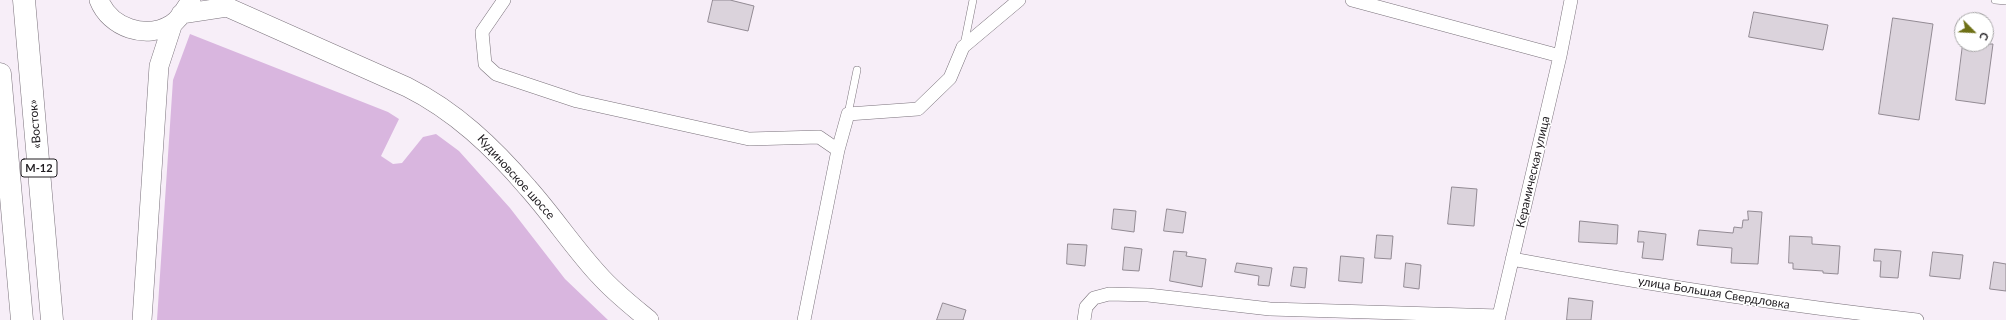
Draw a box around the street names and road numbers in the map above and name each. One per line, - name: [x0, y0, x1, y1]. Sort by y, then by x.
- street label: «Восток»: [26, 99, 44, 149]
- street label: Керамическая улица: [1513, 115, 1553, 229]
- street label: Кудиновское шоссе: [474, 132, 558, 222]
- road number: М-12: [21, 159, 57, 177]
- street label: улица Большая Свердловка: [1637, 274, 1791, 312]

